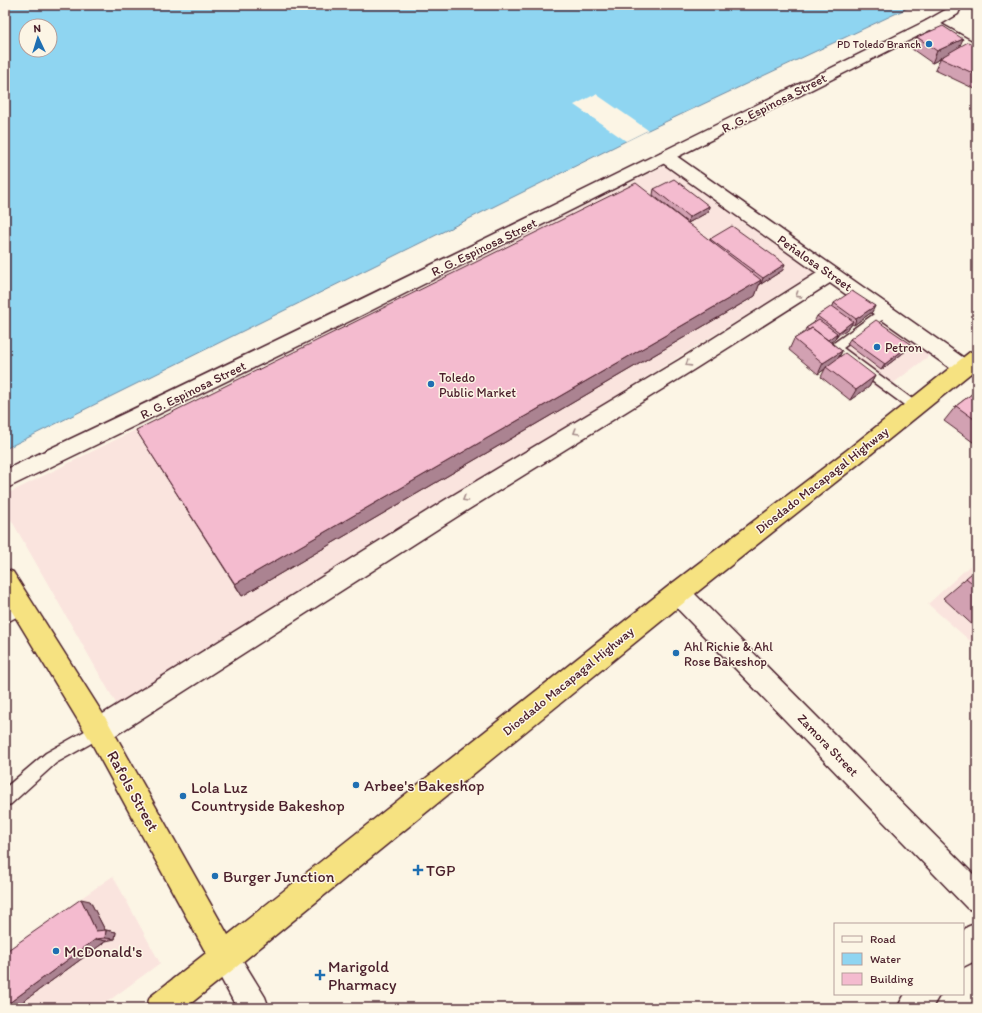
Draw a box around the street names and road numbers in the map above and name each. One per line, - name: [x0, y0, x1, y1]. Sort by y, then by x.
- street label: R. G. Espinosa Street: [719, 70, 829, 136]
- street label: R. G. Espinosa Street: [429, 215, 539, 279]
- street label: Peñalosa Street: [775, 232, 855, 294]
- street label: R. G. Espinosa Street: [138, 358, 248, 422]
- street label: Diosdado Macapagal Highway: [753, 423, 891, 537]
- street label: Diosdado Macapagal Highway: [499, 623, 637, 739]
- street label: Zamora Street: [795, 711, 862, 779]
- street label: Rafols Street: [103, 747, 163, 835]

